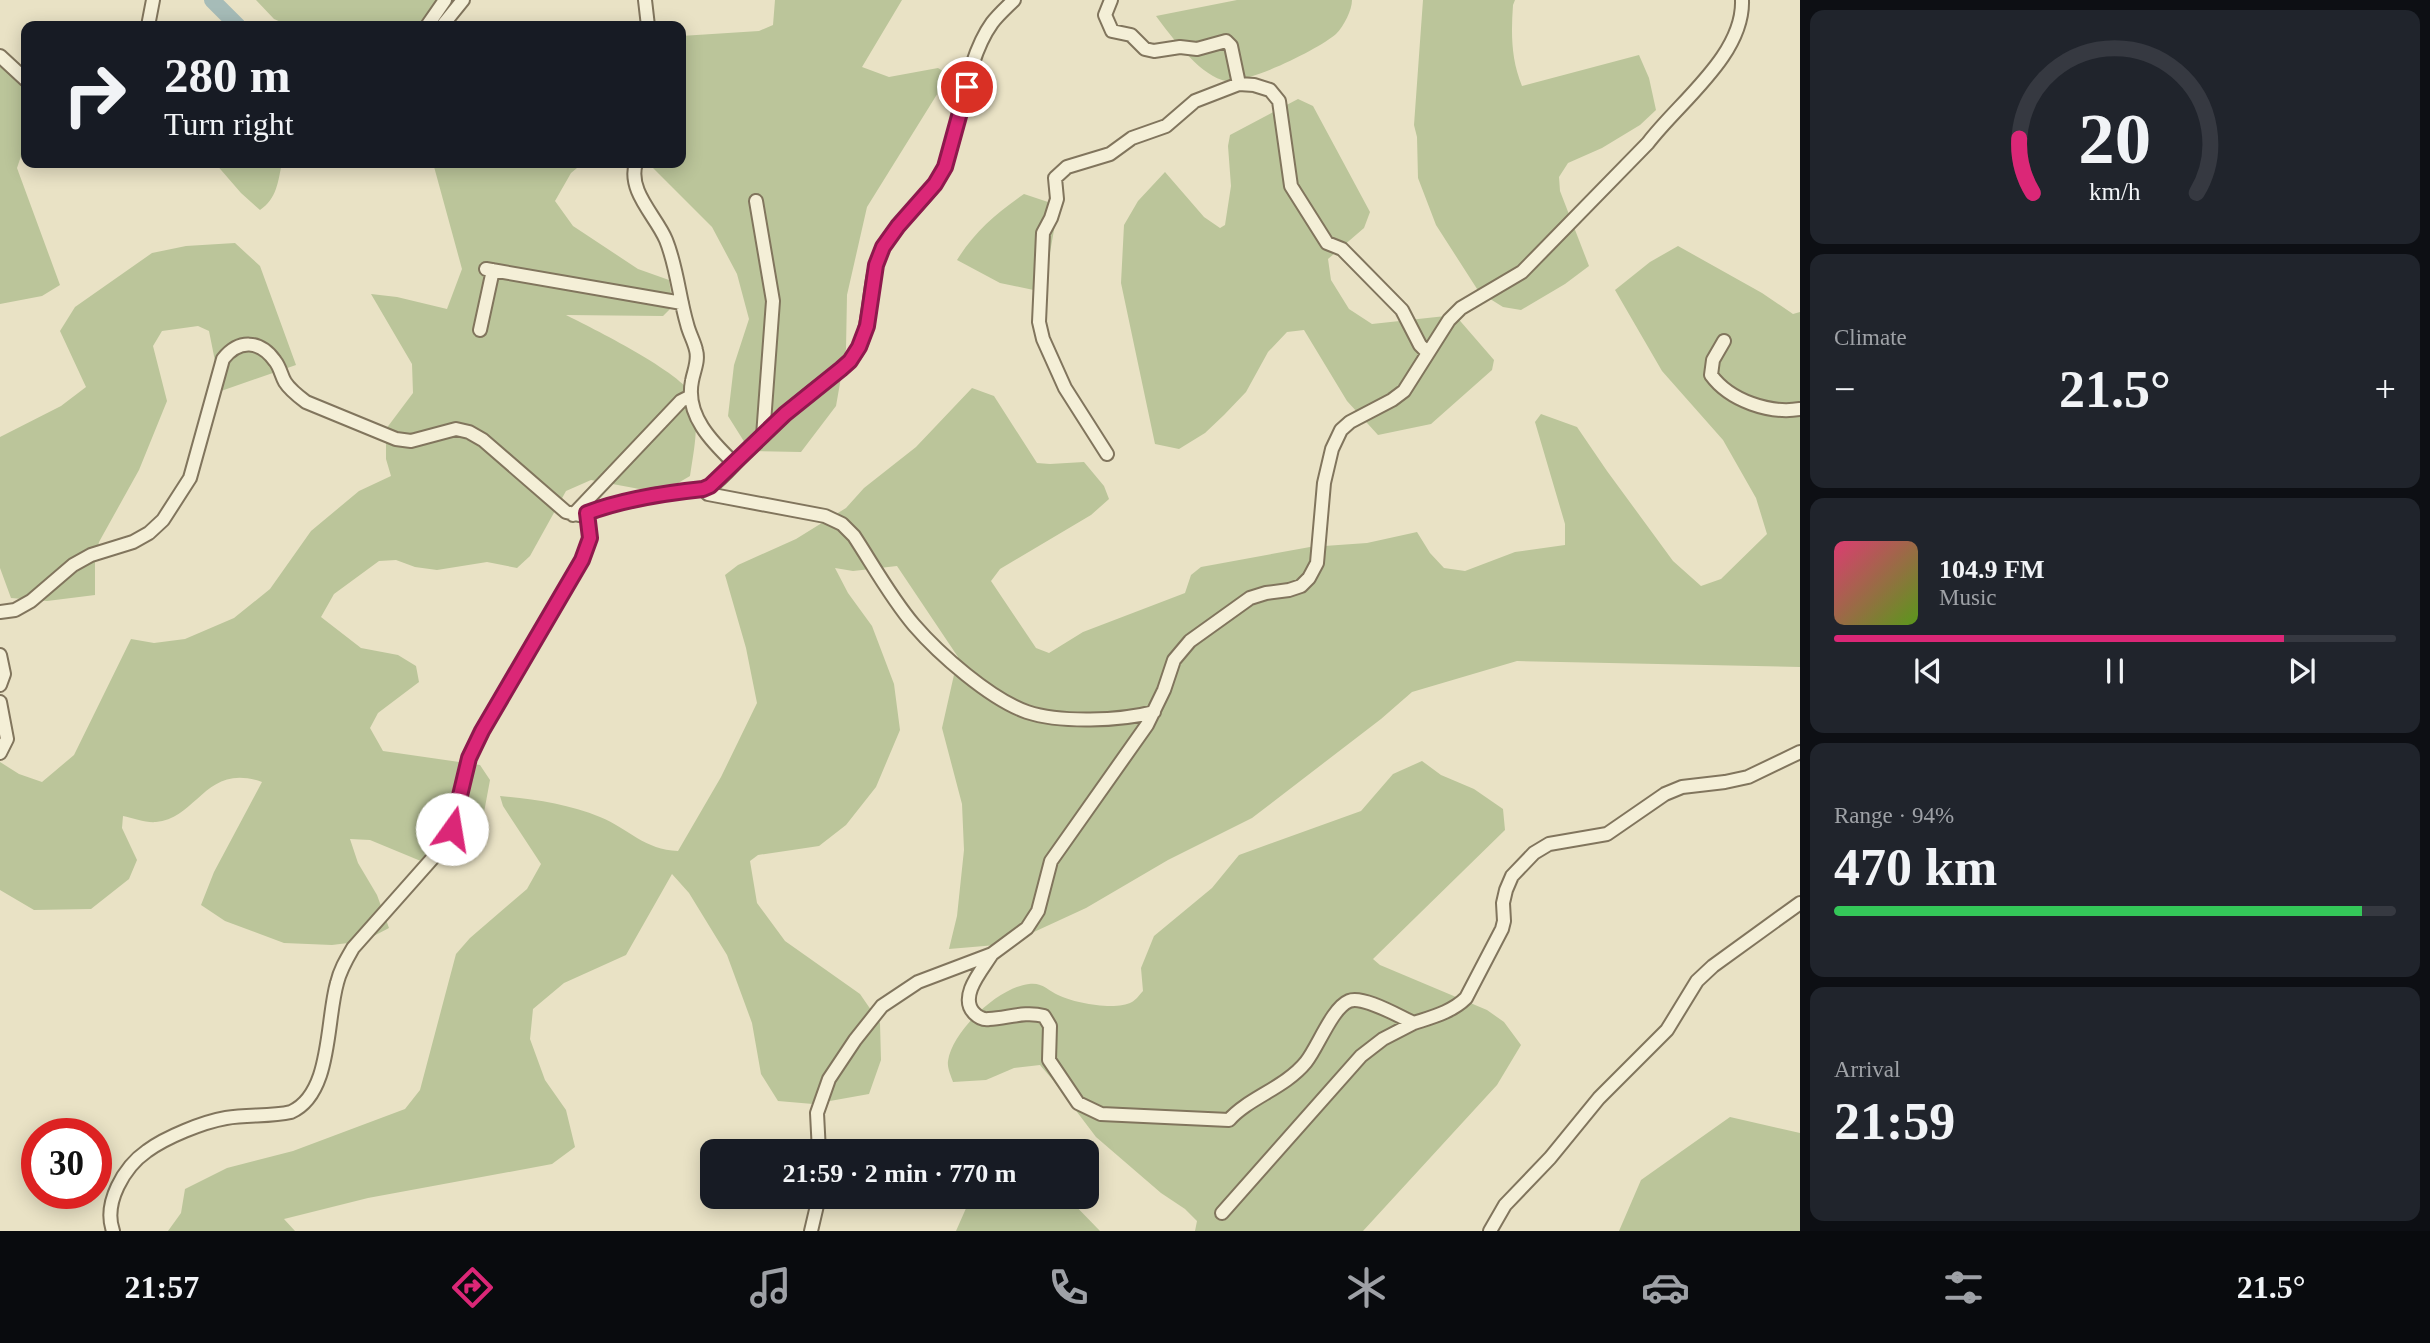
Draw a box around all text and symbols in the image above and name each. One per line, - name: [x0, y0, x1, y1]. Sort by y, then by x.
- text: 280 m: [164, 48, 291, 103]
- icon: right: [49, 49, 140, 140]
- pin: [937, 57, 997, 117]
- icon: arrive: [948, 68, 986, 106]
- text: 20: [2079, 98, 2151, 179]
- text: Turn right: [164, 106, 294, 142]
- text: km/h: [2089, 178, 2141, 205]
- text: Climate: [1834, 325, 1907, 350]
- text: 21.5°: [2059, 361, 2171, 418]
- text: −: [1834, 368, 1855, 410]
- text: +: [2375, 368, 2396, 410]
- text: 104.9 FM: [1939, 555, 2044, 584]
- text: Music: [1939, 585, 1997, 610]
- icon: previous: [1909, 652, 1947, 690]
- icon: pause: [2096, 652, 2134, 690]
- icon: next: [2283, 652, 2321, 690]
- position arrow: [415, 792, 489, 866]
- text: Range · 94%: [1834, 803, 1954, 828]
- text: 470 km: [1834, 839, 1997, 896]
- text: Arrival: [1834, 1057, 1900, 1082]
- text: 21:59: [1834, 1093, 1955, 1150]
- speed limit sign: 30: [21, 1118, 112, 1209]
- text: 21:59 · 2 min · 770 m: [783, 1159, 1017, 1188]
- icon: directions: [448, 1263, 497, 1312]
- icon: music: [746, 1263, 795, 1312]
- icon: phone: [1044, 1263, 1093, 1312]
- icon: climate: [1342, 1263, 1391, 1312]
- icon: car: [1641, 1263, 1690, 1312]
- icon: filters: [1939, 1263, 1988, 1312]
- text: 21:57: [125, 1269, 199, 1305]
- text: 21.5°: [2237, 1269, 2305, 1305]

